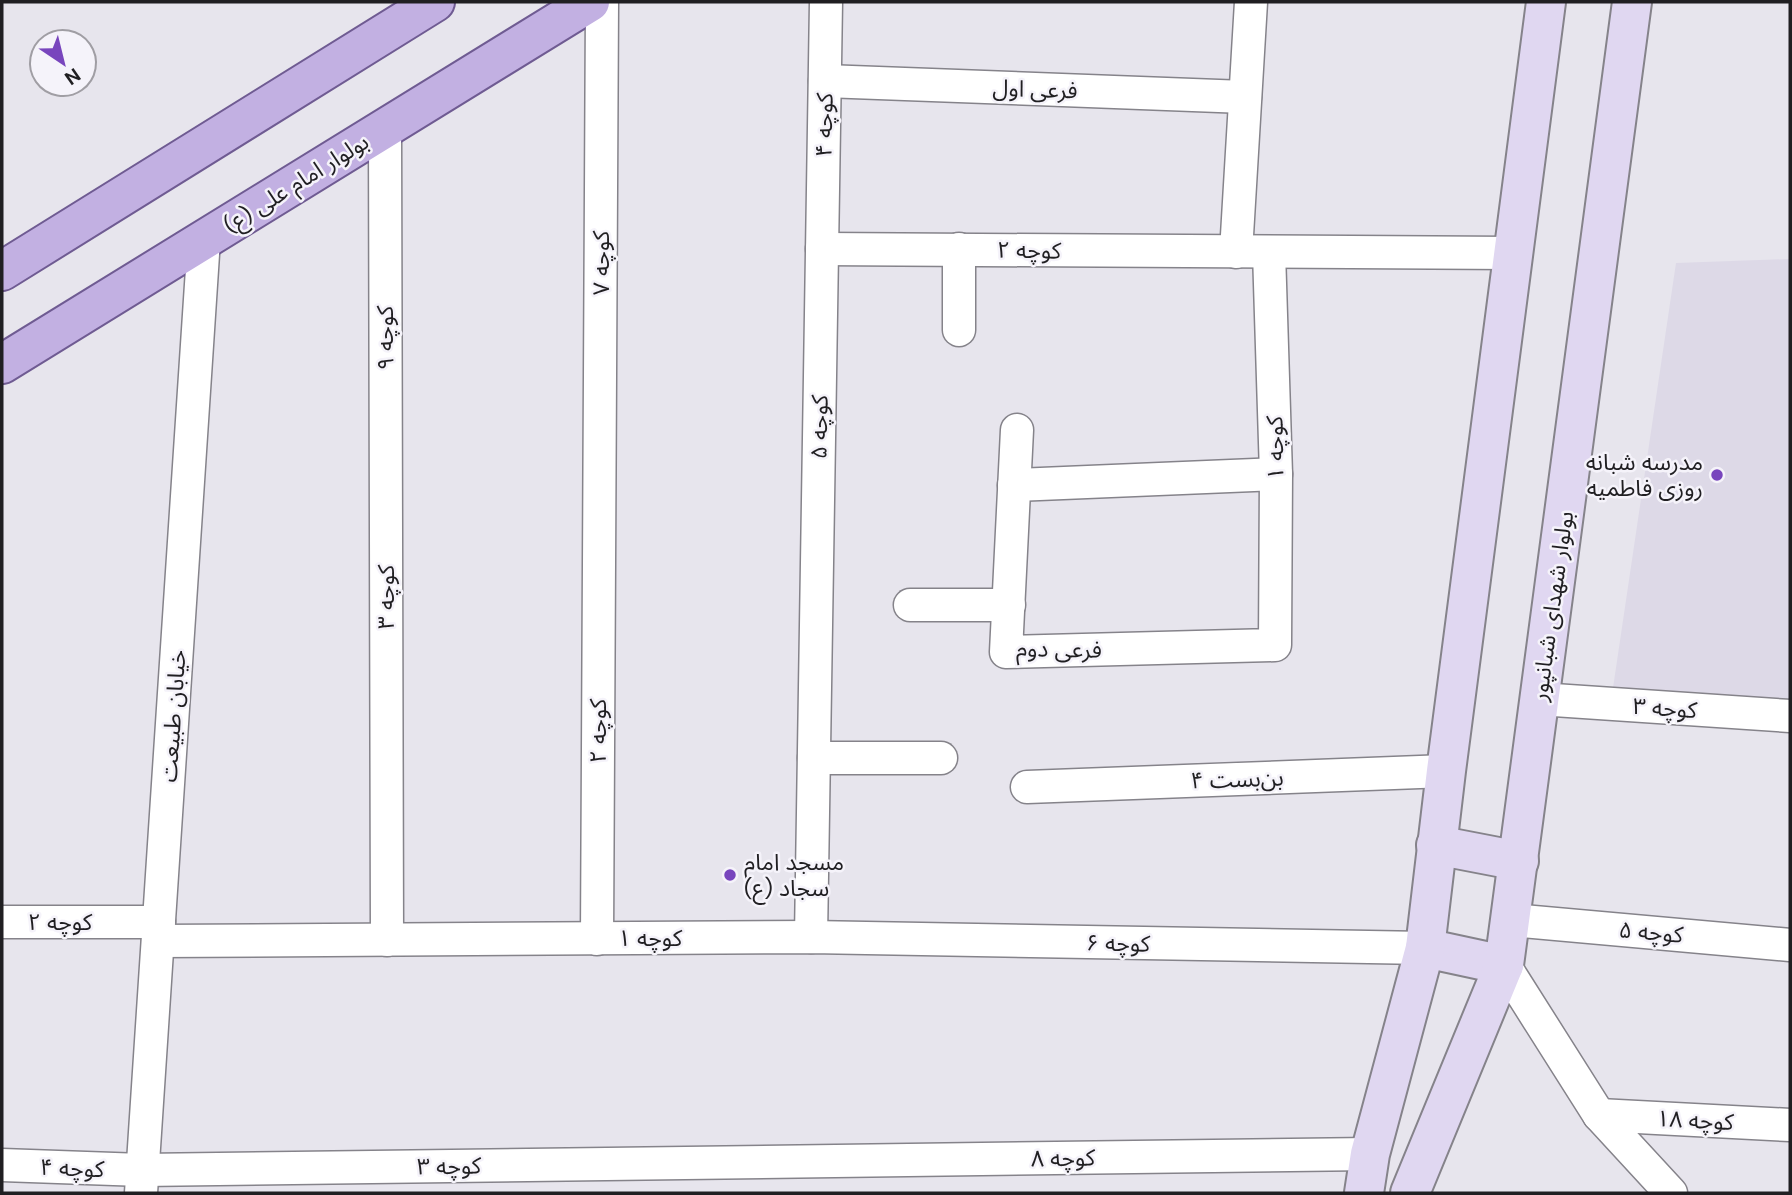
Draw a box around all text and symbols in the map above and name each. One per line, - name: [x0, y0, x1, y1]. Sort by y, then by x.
- north arrow: [28, 28, 98, 98]
- text: N: [60, 62, 85, 91]
- street label: فرعی اول: [992, 73, 1078, 105]
- street label: کوچه ۴: [808, 92, 840, 157]
- street label: بولوار امام علی (ع): [218, 126, 376, 242]
- street label: کوچه ۷: [586, 230, 616, 295]
- street label: کوچه ۲: [997, 234, 1062, 266]
- street label: کوچه ۹: [370, 305, 400, 370]
- street label: کوچه ۵: [803, 394, 835, 459]
- street label: کوچه ۱: [1259, 415, 1291, 480]
- place label: مدرسه شبانه روزی فاطمیه: [1586, 447, 1703, 503]
- marker: مدرسه شبانه روزی فاطمیه: [1709, 467, 1725, 483]
- street label: بولوار شهدای شبانپور: [1524, 509, 1580, 704]
- street label: کوچه ۳: [371, 564, 401, 629]
- street label: فرعی دوم: [1016, 633, 1102, 668]
- street label: خیابان طبیعت: [153, 649, 193, 783]
- street label: کوچه ۳: [1632, 691, 1699, 725]
- street label: کوچه ۲: [583, 698, 613, 763]
- street label: بن‌بست ۴: [1190, 762, 1284, 796]
- place label: مسجد امام سجاد (ع): [744, 847, 844, 905]
- marker: مسجد امام سجاد (ع): [722, 867, 738, 883]
- street label: کوچه ۲: [28, 907, 93, 937]
- street label: کوچه ۵: [1618, 914, 1685, 950]
- street label: کوچه ۱: [618, 923, 683, 953]
- street label: کوچه ۶: [1086, 927, 1151, 959]
- street label: کوچه ۱۸: [1656, 1103, 1735, 1137]
- street label: کوچه ۸: [1031, 1142, 1096, 1174]
- street label: کوچه ۳: [417, 1150, 482, 1182]
- street label: کوچه ۴: [39, 1152, 105, 1184]

